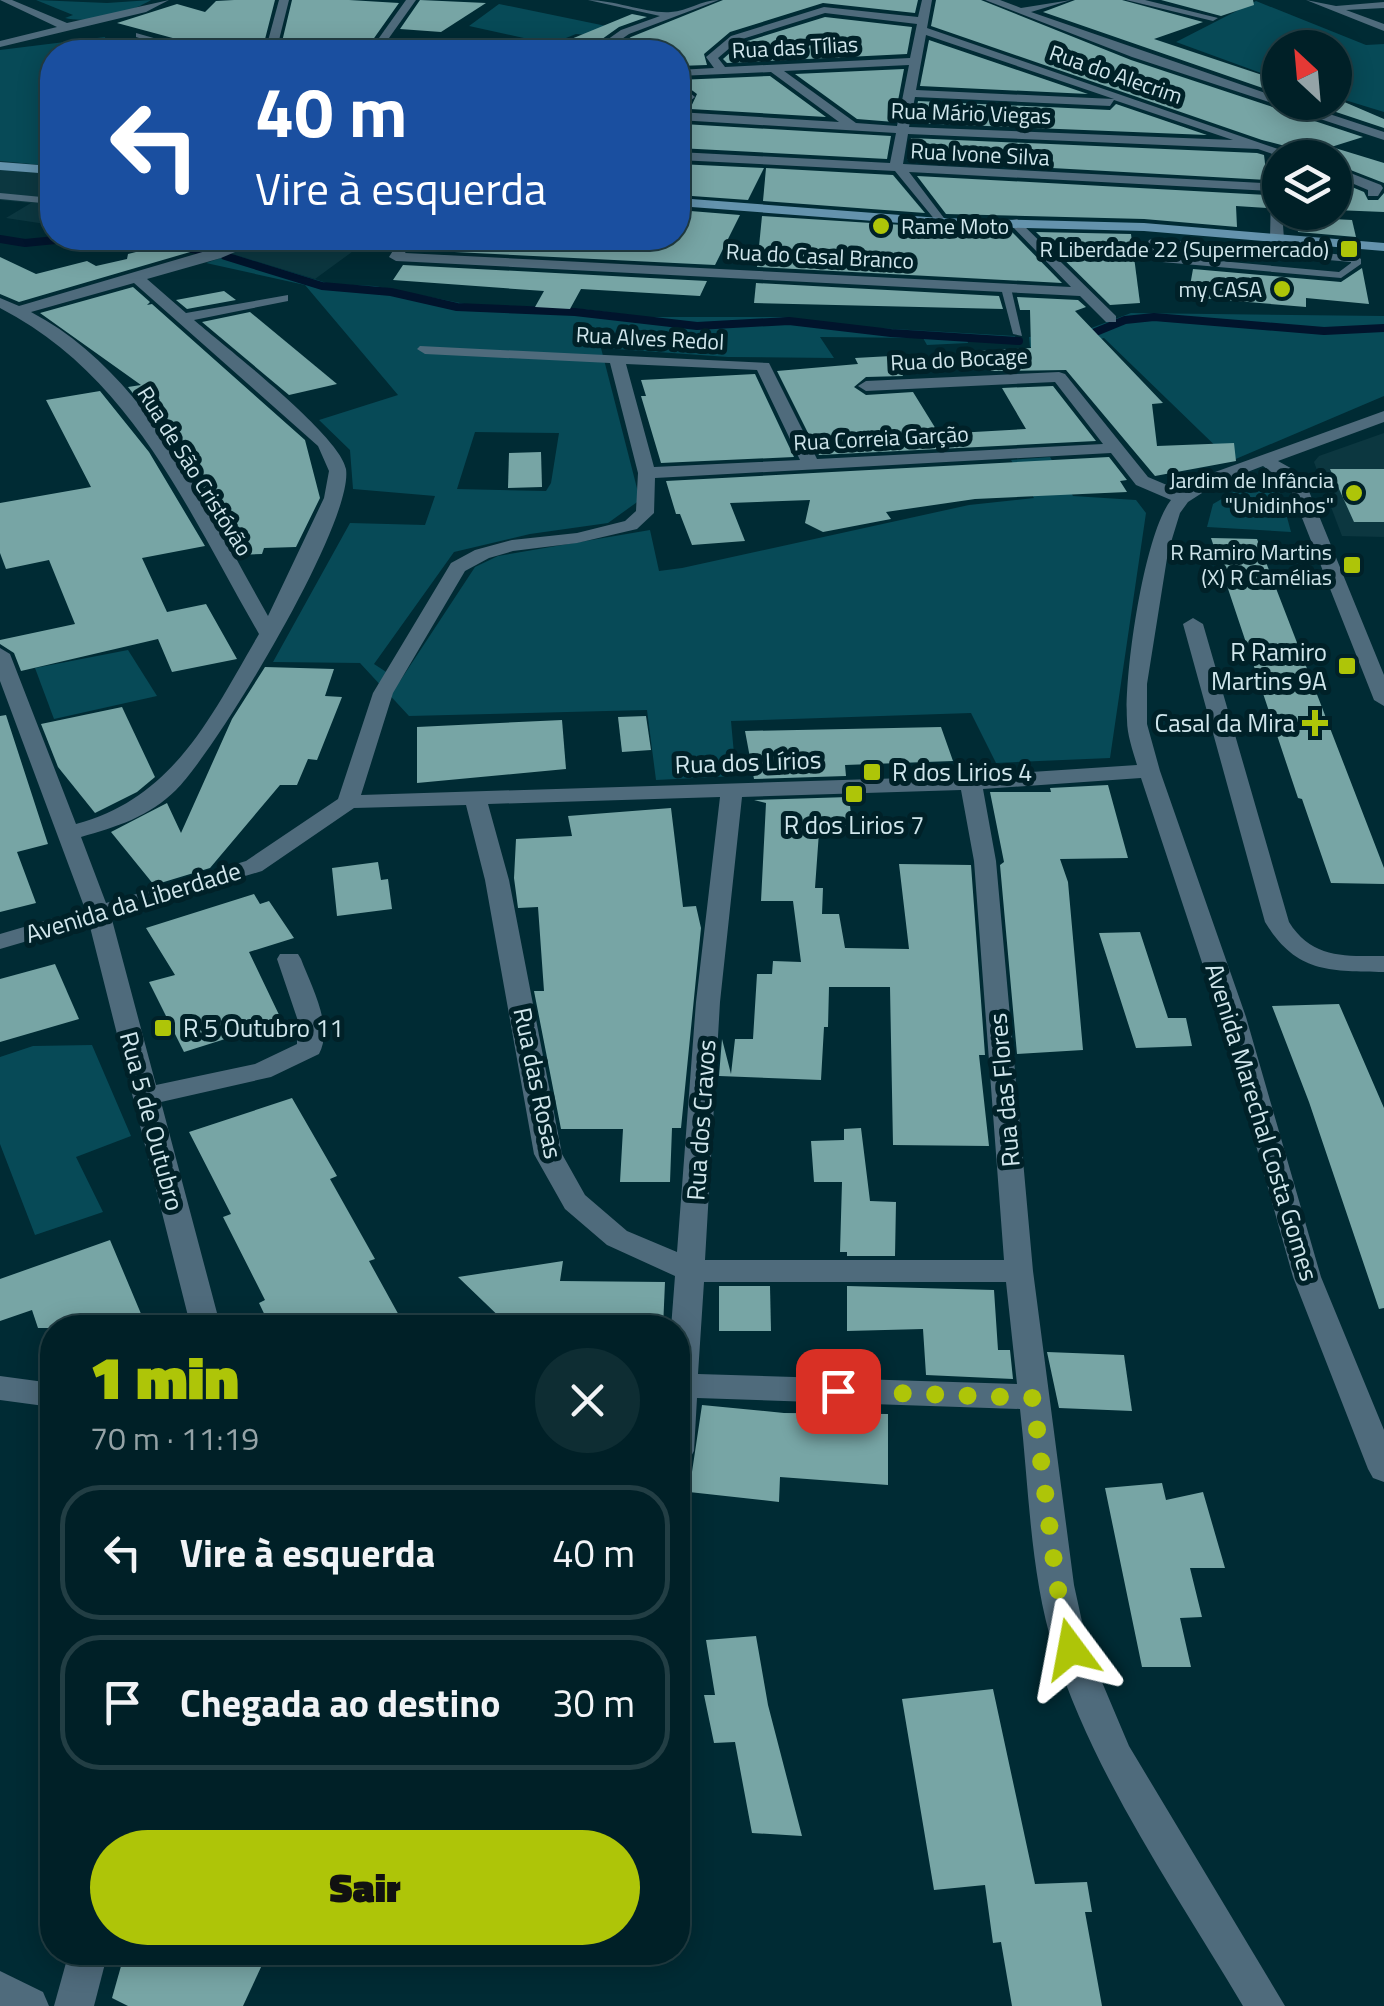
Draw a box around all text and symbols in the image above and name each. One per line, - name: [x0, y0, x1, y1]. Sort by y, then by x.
- street label: Rua das Tílias: [731, 27, 859, 67]
- north arrow: [1262, 30, 1352, 120]
- map controls: [1262, 30, 1352, 230]
- street label: Rua do Alecrim: [1045, 35, 1187, 113]
- text: 40 m: [255, 58, 408, 164]
- icon: left: [90, 80, 220, 210]
- street label: Rua Mário Viegas: [890, 93, 1052, 133]
- street label: Rua Ivone Silva: [909, 133, 1051, 175]
- button: layers: [1262, 140, 1352, 230]
- text: Vire à esquerda: [255, 154, 547, 222]
- place label: Rame Moto: [901, 209, 1009, 243]
- marker: Rame Moto: [870, 215, 892, 237]
- place label: R Liberdade 22 (Supermercado): [1040, 232, 1329, 266]
- street label: Rua do Casal Branco: [725, 234, 915, 278]
- marker: R Liberdade 22 (Supermercado): [1338, 238, 1360, 260]
- place label: my CASA: [1179, 272, 1262, 306]
- marker: my CASA: [1271, 278, 1293, 300]
- street label: Rua Alves Redol: [575, 317, 725, 359]
- street label: Rua do Bocage: [890, 338, 1028, 380]
- street label: Rua de São Cristóvão: [129, 379, 261, 563]
- street label: Rua Correia Garção: [793, 416, 969, 460]
- place label: Jardim de Infância "Unidinhos": [1169, 463, 1334, 522]
- marker: Jardim de Infância "Unidinhos": [1343, 482, 1365, 504]
- place label: R Ramiro Martins (X) R Camélias: [1170, 535, 1332, 594]
- marker: R Ramiro Martins (X) R Camélias: [1341, 554, 1363, 576]
- place label: R Ramiro Martins 9A: [1211, 633, 1327, 700]
- marker: R Ramiro Martins 9A: [1336, 655, 1358, 677]
- place label: Casal da Mira: [1155, 704, 1295, 742]
- marker: Casal da Mira: [1304, 712, 1326, 734]
- street label: Rua dos Lírios: [674, 740, 822, 784]
- place label: R dos Lirios 4: [892, 753, 1032, 791]
- marker: R dos Lirios 4: [861, 761, 883, 783]
- marker: R dos Lirios 7: [843, 783, 865, 805]
- place label: R dos Lirios 7: [784, 806, 924, 844]
- street label: Avenida da Liberdade: [21, 851, 245, 953]
- street label: Avenida Marechal Costa Gomes: [1196, 958, 1328, 1286]
- street label: Rua das Rosas: [503, 1004, 573, 1162]
- place label: R 5 Outubro 11: [183, 1009, 343, 1047]
- street label: Rua das Flores: [978, 1011, 1030, 1169]
- marker: R 5 Outubro 11: [152, 1017, 174, 1039]
- street label: Rua 5 de Outubro: [110, 1027, 194, 1215]
- street label: Rua dos Cravos: [676, 1038, 726, 1202]
- text: 1 min: [90, 1331, 239, 1422]
- button: close: [535, 1348, 640, 1453]
- pin: [796, 1349, 881, 1434]
- icon: arrive: [811, 1364, 866, 1419]
- text: 70 m · 11:19: [90, 1414, 259, 1462]
- text: Vire à esquerda: [180, 1524, 435, 1582]
- text: 40 m: [552, 1524, 635, 1582]
- icon: left: [95, 1525, 150, 1580]
- position arrow: [1019, 1597, 1123, 1701]
- text: Chegada ao destino: [180, 1674, 500, 1732]
- text: 30 m: [552, 1674, 635, 1732]
- icon: arrive: [95, 1675, 150, 1730]
- button: Sair: [90, 1830, 640, 1945]

